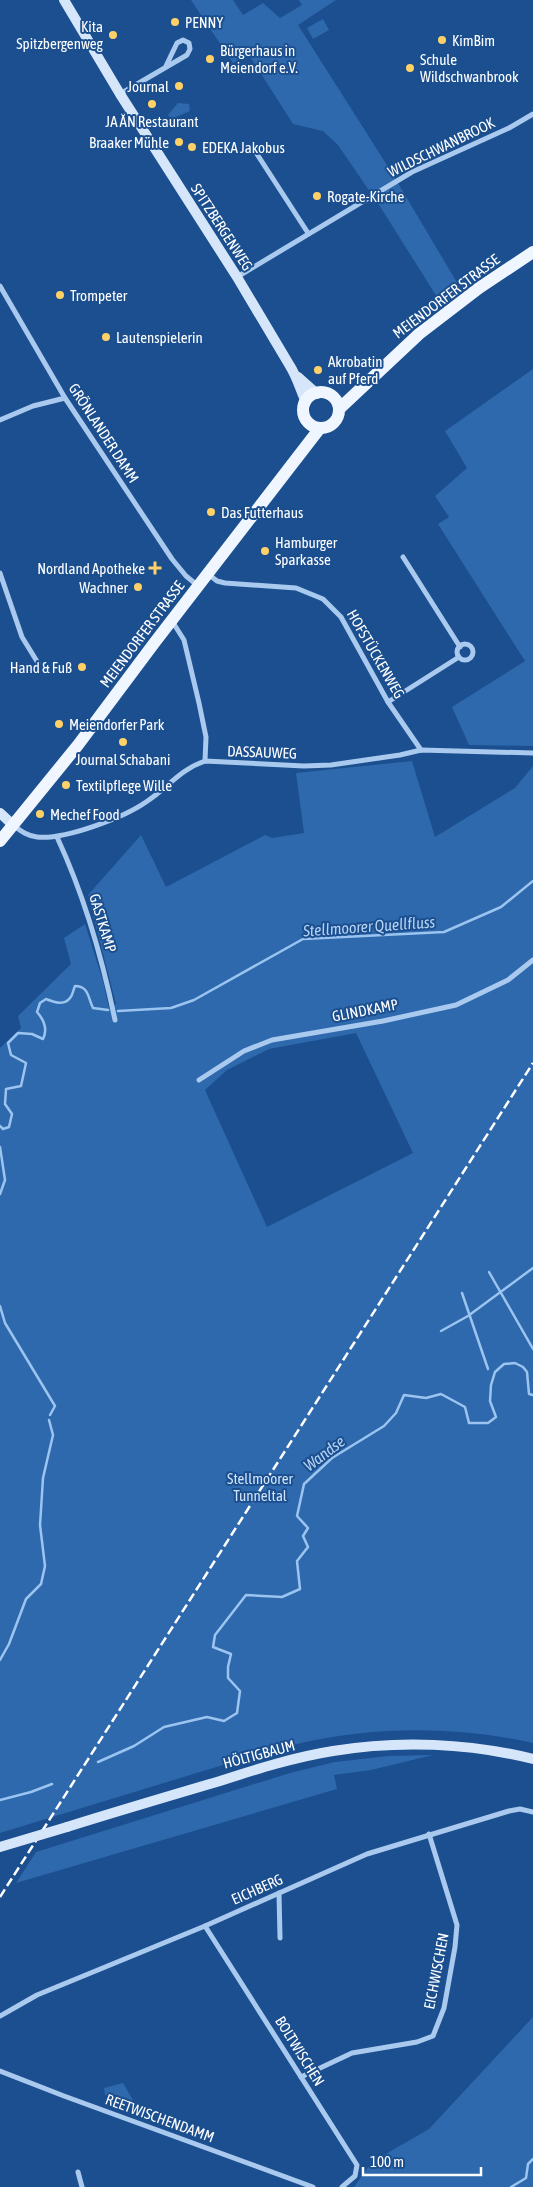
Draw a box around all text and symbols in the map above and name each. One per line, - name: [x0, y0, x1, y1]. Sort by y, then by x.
- place label: PENNY: [185, 14, 223, 31]
- marker: PENNY: [169, 16, 181, 28]
- place label: Kita Spitzbergenweg: [16, 18, 104, 52]
- marker: Kita Spitzbergenweg: [107, 29, 119, 41]
- place label: KimBim: [452, 32, 495, 49]
- marker: KimBim: [436, 34, 448, 46]
- place label: Bürgerhaus in Meiendorf e.V.: [220, 42, 298, 76]
- place label: Schule Wildschwanbrook: [420, 51, 519, 85]
- marker: Bürgerhaus in Meiendorf e.V.: [204, 53, 216, 65]
- marker: Schule Wildschwanbrook: [404, 62, 416, 74]
- place label: Journal: [127, 78, 169, 95]
- marker: Journal: [173, 80, 185, 92]
- marker: JA ĂN Restaurant: [146, 98, 158, 110]
- place label: JA ĂN Restaurant: [105, 113, 199, 130]
- street label: WILDSCHWANBROOK: [385, 113, 498, 180]
- place label: Braaker Mühle: [89, 134, 169, 151]
- marker: Braaker Mühle: [173, 136, 185, 148]
- place label: EDEKA Jakobus: [202, 139, 285, 156]
- marker: EDEKA Jakobus: [186, 141, 198, 153]
- street label: SPITZBERGENWEG: [188, 180, 256, 274]
- place label: Rogate-Kirche: [327, 188, 404, 205]
- marker: Rogate-Kirche: [311, 190, 323, 202]
- street label: MEIENDORFER STRASSE: [389, 250, 503, 342]
- place label: Trompeter: [70, 287, 128, 304]
- marker: Trompeter: [54, 289, 66, 301]
- place label: Lautenspielerin: [116, 329, 203, 346]
- marker: Lautenspielerin: [100, 331, 112, 343]
- place label: Akrobatin auf Pferd: [328, 353, 383, 387]
- marker: Akrobatin auf Pferd: [312, 364, 324, 376]
- street label: GRÖNLANDER DAMM: [66, 380, 142, 486]
- place label: Das Futterhaus: [221, 504, 303, 521]
- marker: Das Futterhaus: [205, 506, 217, 518]
- place label: Hamburger Sparkasse: [275, 534, 338, 568]
- marker: Hamburger Sparkasse: [259, 545, 271, 557]
- place label: Nordland Apotheke: [37, 560, 145, 577]
- marker: Nordland Apotheke: [149, 562, 161, 574]
- street label: MEIENDORFER STRASSE: [96, 577, 188, 691]
- place label: Wachner: [79, 579, 129, 596]
- marker: Wachner: [132, 581, 144, 593]
- street label: HOFSTÜCKENWEG: [344, 607, 408, 702]
- place label: Hand & Fuß: [10, 659, 72, 676]
- marker: Hand & Fuß: [76, 661, 88, 673]
- place label: Meiendorfer Park: [69, 716, 165, 733]
- marker: Meiendorfer Park: [53, 718, 65, 730]
- marker: Journal Schabani: [117, 736, 129, 748]
- street label: DASSAUWEG: [227, 742, 297, 762]
- place label: Journal Schabani: [76, 751, 170, 768]
- place label: Textilpflege Wille: [76, 777, 172, 794]
- marker: Textilpflege Wille: [60, 779, 72, 791]
- place label: Mechef Food: [50, 806, 120, 823]
- marker: Mechef Food: [34, 808, 46, 820]
- street label: GASTKAMP: [86, 892, 120, 954]
- water label: Stellmoorer Quellfluss: [301, 912, 436, 940]
- street label: GLINDKAMP: [331, 995, 399, 1025]
- water label: Wandse: [300, 1432, 348, 1474]
- park label: Stellmoorer Tunneltal: [227, 1470, 293, 1504]
- street label: HÖLTIGBAUM: [221, 1736, 297, 1772]
- street label: EICHBERG: [229, 1870, 285, 1908]
- street label: EICHWISCHEN: [420, 1931, 452, 2011]
- street label: BOLTWISCHEN: [272, 2013, 328, 2089]
- street label: REETWISCHENDAMM: [103, 2090, 217, 2146]
- scale bar: [363, 2144, 480, 2176]
- text: 100 m: [370, 2153, 404, 2170]

